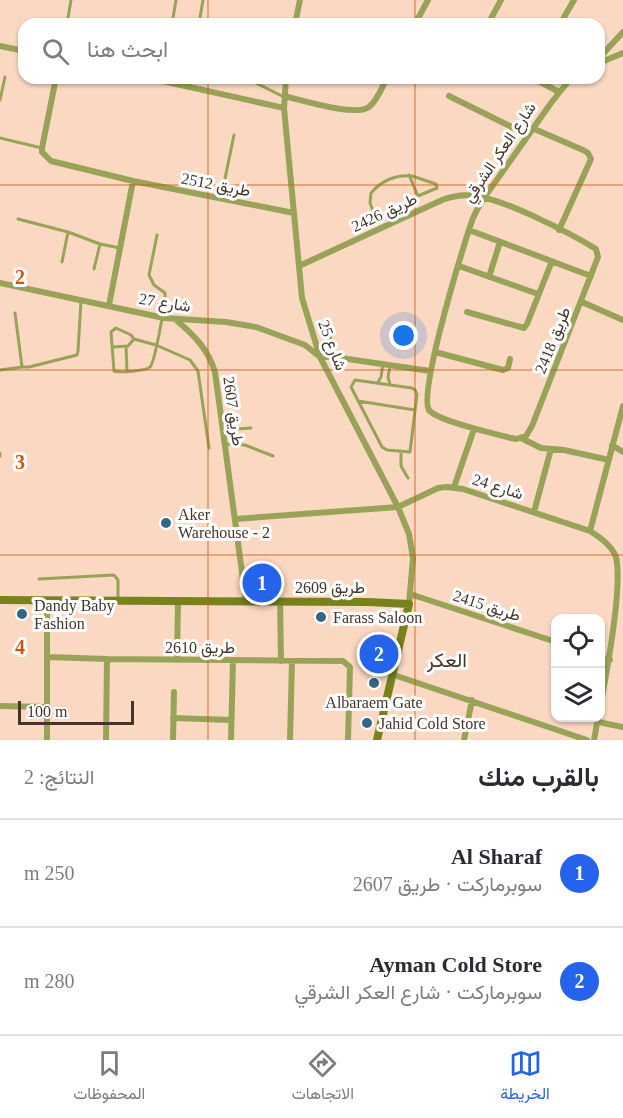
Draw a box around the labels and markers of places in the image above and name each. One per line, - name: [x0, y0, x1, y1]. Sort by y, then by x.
- place label: Aker Warehouse - 2: [178, 506, 270, 541]
- marker: Aker Warehouse - 2: [159, 516, 173, 530]
- pin: 1: [242, 560, 282, 606]
- place label: Dandy Baby Fashion: [34, 597, 114, 632]
- marker: Dandy Baby Fashion: [15, 607, 29, 621]
- place label: Farass Saloon: [333, 609, 422, 626]
- marker: Farass Saloon: [314, 610, 328, 624]
- pin: 2: [360, 632, 398, 676]
- marker: Albaraem Gate: [367, 676, 381, 690]
- place label: Albaraem Gate: [325, 694, 423, 711]
- place label: Jahid Cold Store: [379, 715, 486, 732]
- marker: Jahid Cold Store: [360, 716, 374, 730]

